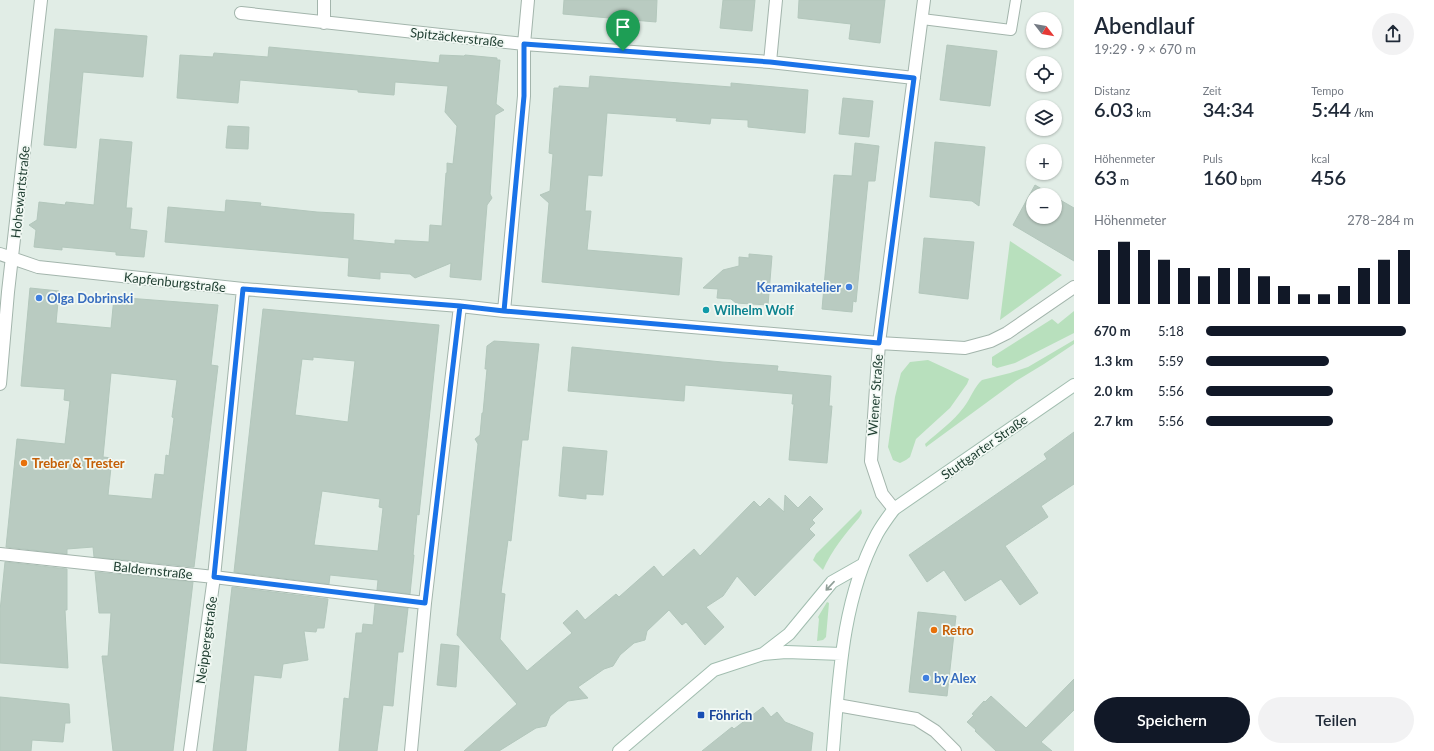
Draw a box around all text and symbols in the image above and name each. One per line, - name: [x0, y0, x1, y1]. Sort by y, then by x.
- pin: [606, 10, 640, 51]
- north arrow: [1026, 12, 1062, 48]
- map controls: [1026, 12, 1062, 224]
- text: Abendlauf: [1094, 12, 1194, 39]
- button: share: [1372, 13, 1414, 55]
- icon: arrive: [612, 16, 634, 38]
- street label: Spitzäckerstraße: [409, 24, 505, 50]
- text: 19:29 · 9 × 670 m: [1094, 41, 1196, 57]
- button: locate: [1026, 56, 1062, 92]
- text: Distanz: [1094, 84, 1130, 97]
- text: Zeit: [1203, 84, 1221, 97]
- text: Tempo: [1311, 84, 1344, 97]
- text: 6.03: [1094, 97, 1134, 121]
- text: 34:34: [1203, 97, 1254, 121]
- text: 5:44: [1311, 97, 1351, 121]
- button: layers: [1026, 100, 1062, 136]
- text: km: [1134, 106, 1151, 119]
- text: /km: [1351, 106, 1374, 119]
- button: +: [1026, 144, 1062, 180]
- street label: Hohewartstraße: [7, 145, 33, 239]
- text: Höhenmeter: [1094, 152, 1155, 165]
- text: Puls: [1203, 152, 1223, 165]
- text: kcal: [1311, 152, 1330, 165]
- text: 63: [1094, 165, 1117, 189]
- text: 160: [1203, 165, 1237, 189]
- text: 456: [1311, 165, 1346, 189]
- text: m: [1117, 174, 1129, 187]
- text: bpm: [1237, 174, 1262, 187]
- button: −: [1026, 188, 1062, 224]
- text: Höhenmeter: [1094, 212, 1166, 228]
- text: 278–284 m: [1347, 212, 1414, 228]
- street label: Kapfenburgstraße: [123, 269, 227, 295]
- place label: Keramikatelier: [757, 279, 841, 295]
- marker: Keramikatelier: [844, 282, 854, 292]
- place label: Olga Dobrinski: [47, 290, 133, 306]
- marker: Olga Dobrinski: [34, 293, 44, 303]
- place label: Wilhelm Wolf: [714, 302, 794, 318]
- marker: Wilhelm Wolf: [701, 305, 711, 315]
- text: 670 m: [1094, 323, 1131, 339]
- text: 5:18: [1158, 323, 1184, 339]
- street label: Wiener Straße: [864, 353, 886, 437]
- text: 1.3 km: [1094, 353, 1133, 369]
- text: 5:59: [1158, 353, 1184, 369]
- text: 2.0 km: [1094, 383, 1133, 399]
- text: 5:56: [1158, 383, 1184, 399]
- street label: Stuttgarter Straße: [938, 411, 1030, 483]
- text: 2.7 km: [1094, 413, 1133, 429]
- text: 5:56: [1158, 413, 1184, 429]
- place label: Treber & Trester: [32, 455, 125, 471]
- marker: Treber & Trester: [19, 458, 29, 468]
- street label: Baldernstraße: [113, 558, 194, 582]
- one-way arrow: [825, 581, 835, 591]
- street label: Neippergstraße: [192, 595, 220, 685]
- place label: Retro: [942, 622, 974, 638]
- marker: Retro: [929, 625, 939, 635]
- place label: by Alex: [934, 670, 977, 686]
- marker: by Alex: [921, 673, 931, 683]
- button: Speichern: [1094, 697, 1250, 743]
- button: Teilen: [1258, 697, 1414, 743]
- place label: Föhrich: [709, 707, 752, 723]
- marker: Föhrich: [696, 710, 706, 720]

